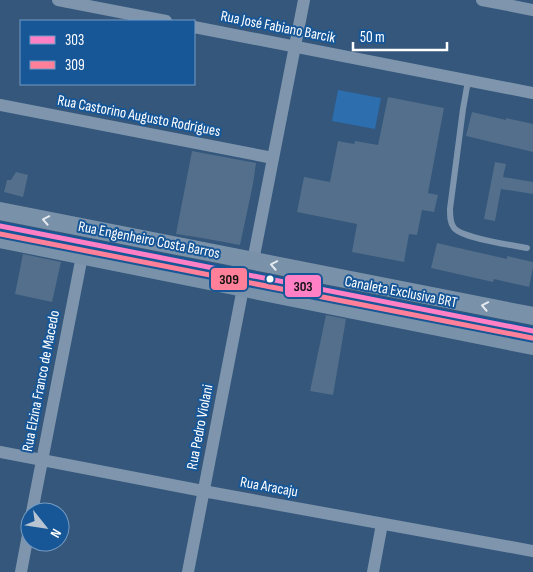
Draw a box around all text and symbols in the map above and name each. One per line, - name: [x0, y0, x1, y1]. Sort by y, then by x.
- street label: Rua José Fabiano Barcik: [219, 7, 337, 47]
- legend: [20, 20, 195, 85]
- scale bar: [353, 20, 447, 52]
- text: 50 m: [360, 28, 385, 47]
- text: 303: [65, 31, 84, 50]
- text: 309: [65, 56, 85, 75]
- street label: Rua Castorino Augusto Rodrigues: [56, 91, 222, 141]
- one-way arrow: [42, 215, 50, 226]
- street label: Rua Engenheiro Costa Barros: [76, 217, 222, 263]
- one-way arrow: [270, 260, 279, 271]
- line badge: 309: [210, 267, 248, 291]
- text: 309: [219, 271, 239, 288]
- street label: Canaleta Exclusiva BRT: [343, 272, 459, 312]
- unlabelled marker: [265, 274, 275, 284]
- line badge: 303: [284, 274, 322, 298]
- text: 303: [293, 278, 313, 295]
- one-way arrow: [481, 302, 490, 312]
- street label: Rua Elzina Franco de Macedo: [18, 309, 64, 453]
- street label: Rua Pedro Violani: [182, 383, 218, 471]
- street label: Rua Aracaju: [239, 473, 299, 501]
- north arrow: [20, 502, 70, 552]
- text: N: [47, 526, 65, 541]

